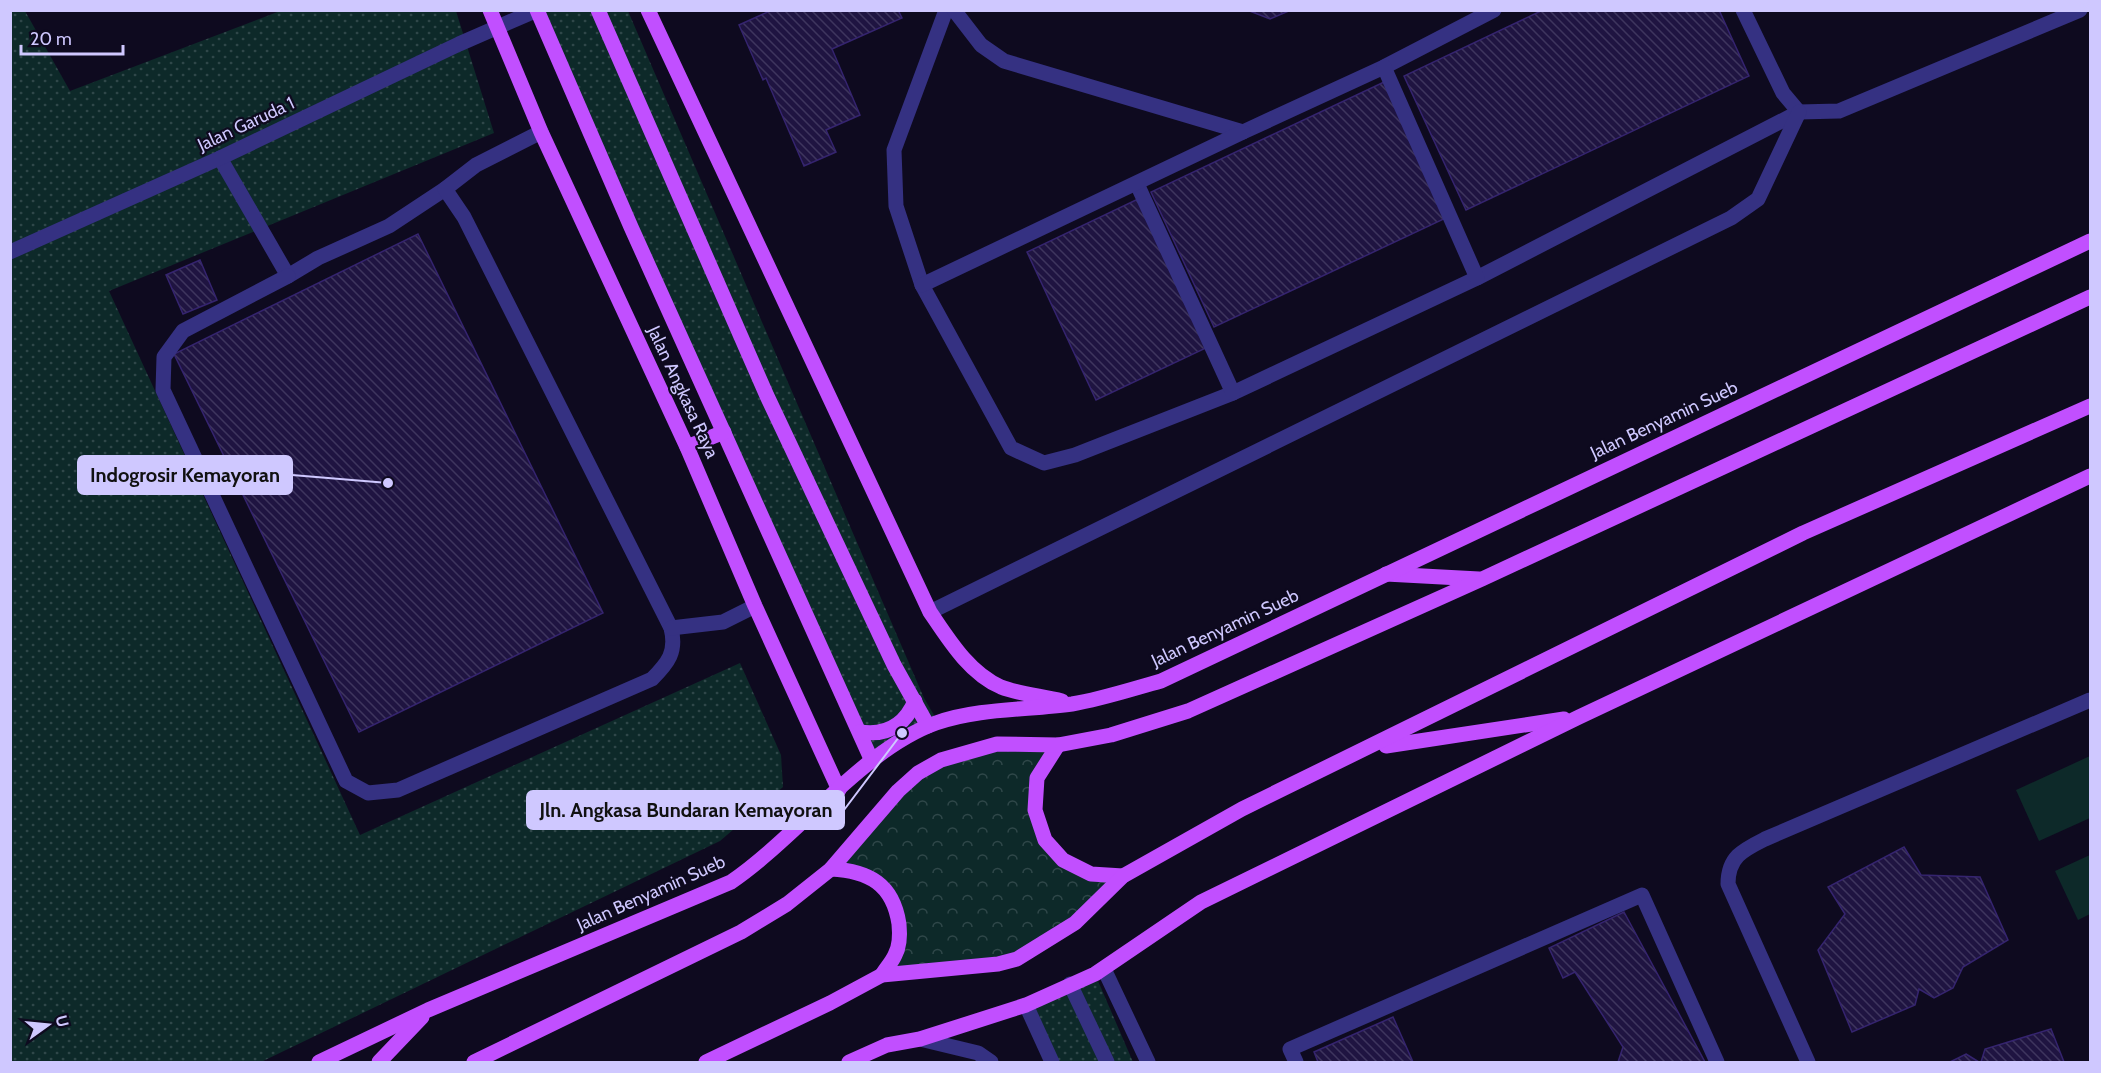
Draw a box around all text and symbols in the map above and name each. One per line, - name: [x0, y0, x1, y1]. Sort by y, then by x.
- scale bar: [21, 18, 123, 56]
- text: 20 m: [30, 28, 72, 50]
- street label: Jalan Garuda 1: [193, 92, 298, 156]
- street label: Jalan Angkasa Raya: [642, 321, 723, 462]
- street label: Jalan Benyamin Sueb: [1586, 376, 1741, 464]
- callout: Indogrosir Kemayoran: [78, 456, 292, 494]
- text: Indogrosir Kemayoran: [90, 463, 280, 487]
- street label: Jalan Benyamin Sueb: [1147, 584, 1302, 672]
- callout: Jln. Angkasa Bundaran Kemayoran: [527, 791, 844, 829]
- text: Jln. Angkasa Bundaran Kemayoran: [538, 798, 833, 822]
- street label: Jalan Benyamin Sueb: [572, 850, 729, 936]
- north arrow: [18, 995, 78, 1055]
- text: U: [51, 1013, 73, 1029]

